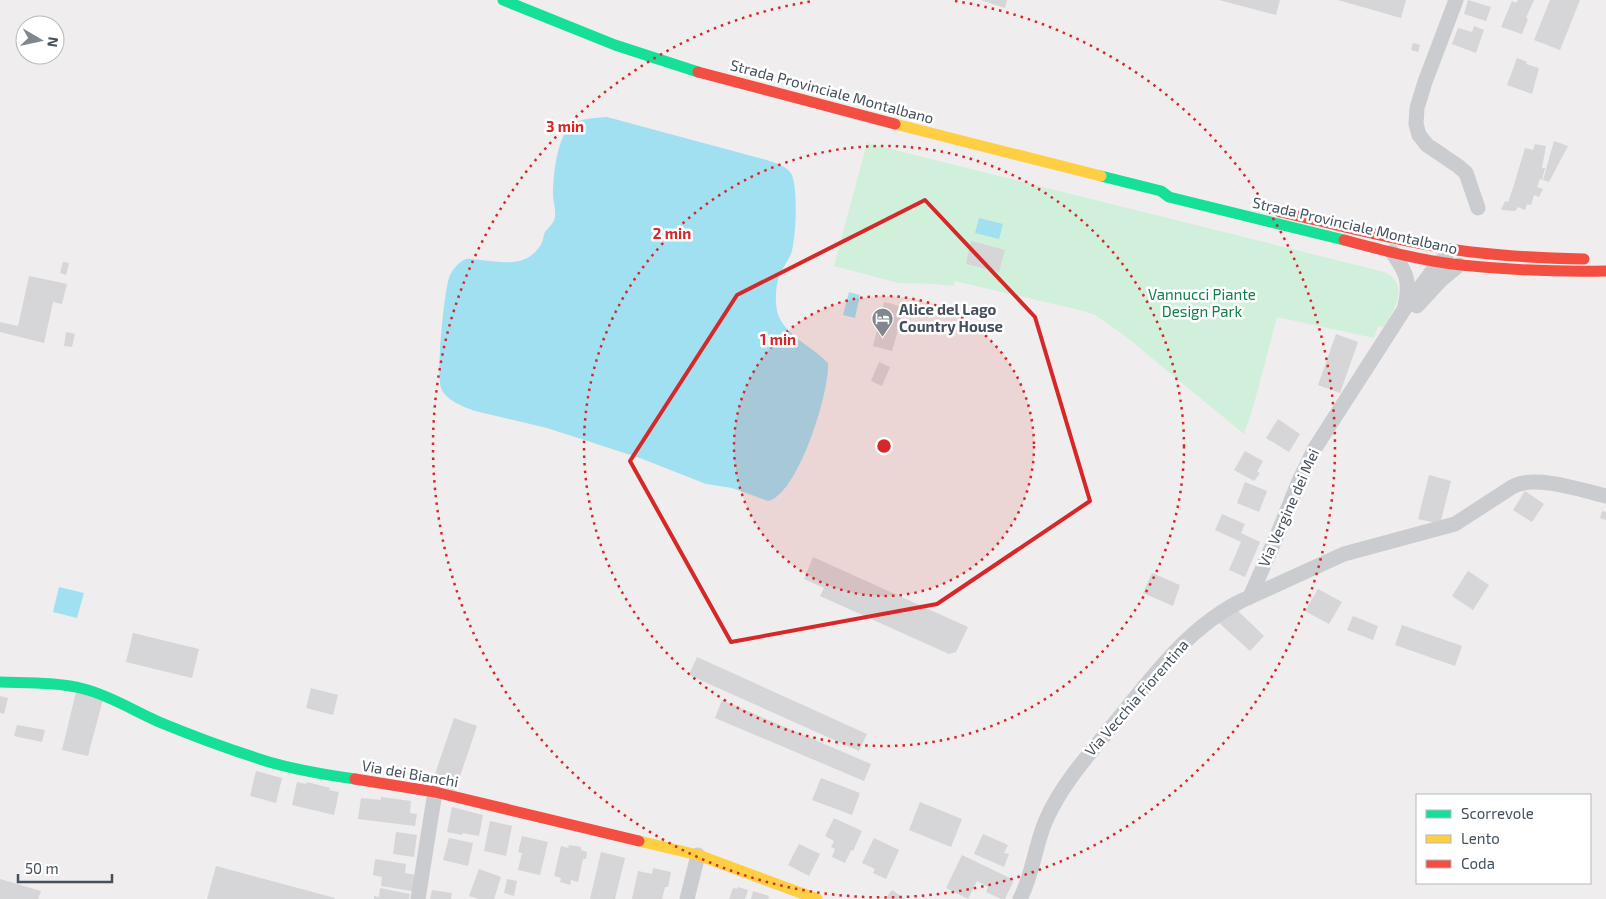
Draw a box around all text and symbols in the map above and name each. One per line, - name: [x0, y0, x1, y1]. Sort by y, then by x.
- north arrow: [15, 15, 65, 65]
- text: N: [44, 36, 63, 48]
- street label: Strada Provinciale Montalbano: [729, 55, 936, 127]
- text: 3 min: [546, 117, 584, 135]
- street label: Strada Provinciale Montalbano: [1251, 193, 1460, 257]
- text: 2 min: [653, 224, 691, 242]
- park label: Vannucci Piante Design Park: [1148, 285, 1256, 320]
- place label: Alice del Lago Country House: [899, 300, 1003, 336]
- hotel icon: Alice del Lago Country House: [871, 307, 895, 338]
- text: 1 min: [760, 330, 796, 348]
- centre of rings: [875, 437, 893, 455]
- street label: Via Vergine dei Mei: [1254, 446, 1322, 569]
- street label: Via Vecchia Fiorentina: [1081, 635, 1192, 759]
- street label: Via dei Bianchi: [360, 756, 460, 790]
- legend: [1416, 794, 1591, 884]
- text: Scorrevole: [1461, 804, 1534, 822]
- text: Lento: [1461, 829, 1500, 847]
- scale bar: [18, 852, 111, 884]
- text: Coda: [1461, 854, 1495, 872]
- text: 50 m: [25, 859, 59, 877]

